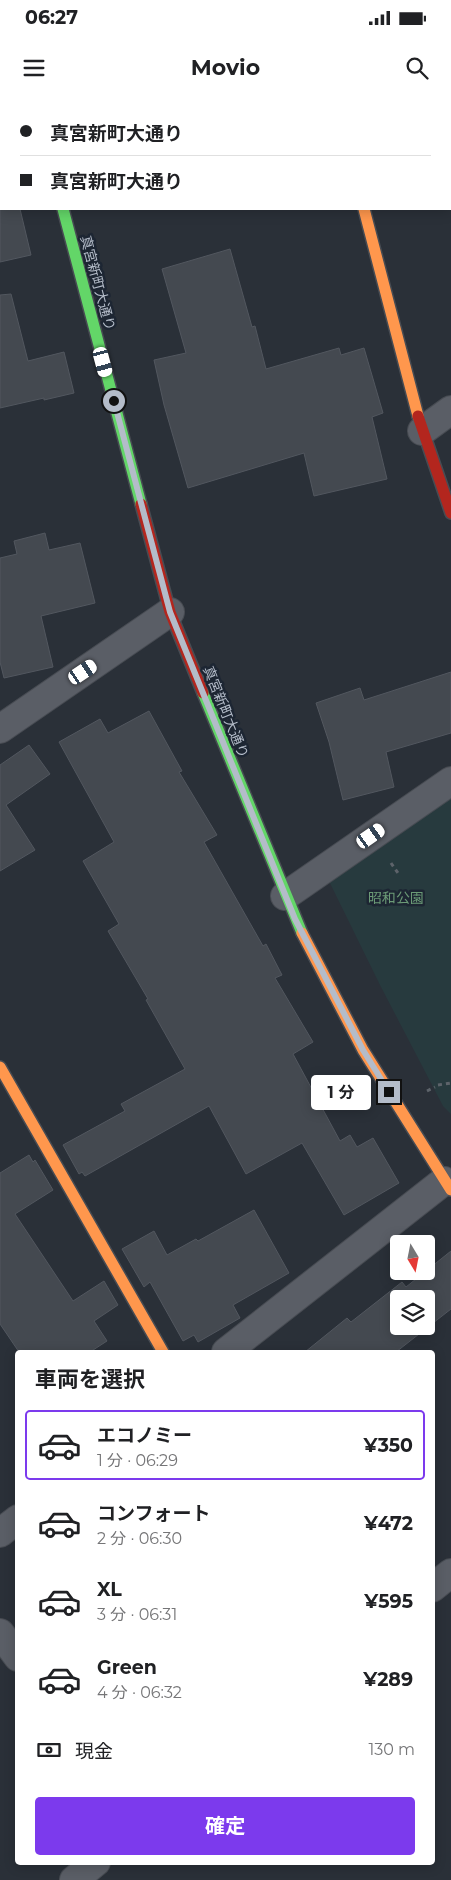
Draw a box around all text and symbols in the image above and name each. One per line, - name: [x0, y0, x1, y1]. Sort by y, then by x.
- text: 06:27: [25, 6, 78, 29]
- icon: menu: [20, 54, 48, 82]
- text: Movio: [191, 54, 260, 81]
- icon: search: [403, 54, 431, 82]
- text: 真宮新町大通り: [50, 122, 183, 145]
- text: 真宮新町大通り: [50, 170, 183, 193]
- street label: 真宮新町大通り: [77, 233, 119, 333]
- car: [91, 346, 114, 378]
- route start: [103, 390, 125, 412]
- car: [66, 657, 99, 687]
- street label: 真宮新町大通り: [199, 663, 253, 761]
- car: [354, 821, 387, 851]
- park label: 昭和公園: [368, 889, 424, 907]
- callout: 1 分: [312, 1074, 372, 1110]
- route end: [378, 1081, 400, 1103]
- text: 1 分: [328, 1083, 354, 1102]
- north arrow: [390, 1235, 435, 1280]
- map controls: [390, 1235, 435, 1335]
- button: layers: [390, 1290, 435, 1335]
- text: 車両を選択: [35, 1366, 145, 1393]
- icon: car: [37, 1423, 82, 1468]
- text: エコノミー: [97, 1424, 192, 1447]
- text: ¥350: [364, 1434, 413, 1457]
- text: 1 分 · 06:29: [97, 1451, 178, 1470]
- icon: car: [37, 1501, 82, 1546]
- text: コンフォート: [97, 1502, 210, 1525]
- text: ¥472: [364, 1512, 413, 1535]
- text: 2 分 · 06:30: [97, 1529, 182, 1548]
- text: XL: [97, 1578, 122, 1601]
- icon: car: [37, 1579, 82, 1624]
- text: ¥595: [364, 1590, 413, 1613]
- text: 3 分 · 06:31: [97, 1605, 177, 1624]
- text: Green: [97, 1656, 157, 1679]
- icon: car: [37, 1657, 82, 1702]
- text: ¥289: [363, 1668, 413, 1691]
- text: 4 分 · 06:32: [97, 1683, 182, 1702]
- icon: cash: [35, 1736, 63, 1764]
- text: 現金: [75, 1740, 113, 1763]
- text: 130 m: [368, 1740, 415, 1759]
- button: 確定: [35, 1797, 415, 1855]

